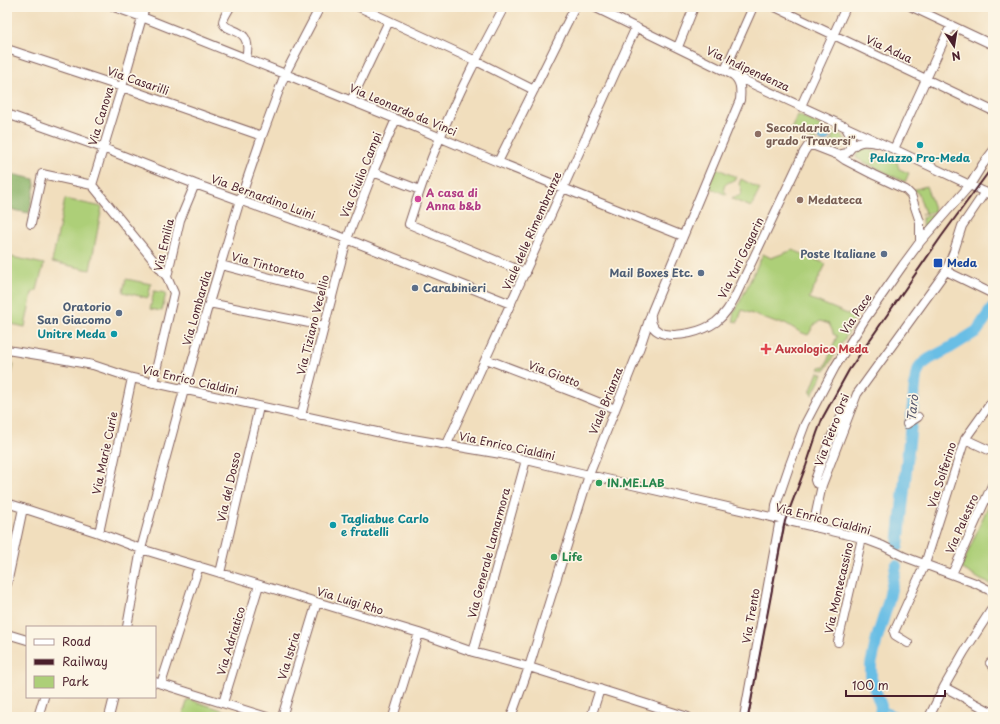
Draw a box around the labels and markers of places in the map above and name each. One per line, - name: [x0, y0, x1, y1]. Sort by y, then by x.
- place label: Secondaria I grado “Traversi”: [766, 119, 856, 149]
- marker: Secondaria I grado “Traversi”: [753, 129, 763, 139]
- marker: Palazzo Pro-Meda: [915, 140, 925, 150]
- place label: Palazzo Pro-Meda: [870, 149, 971, 166]
- place label: A casa di Anna b&b: [425, 184, 482, 214]
- place label: Medateca: [808, 191, 863, 208]
- marker: A casa di Anna b&b: [413, 194, 423, 204]
- marker: Medateca: [795, 195, 805, 205]
- place label: Poste Italiane: [800, 245, 877, 262]
- marker: Poste Italiane: [879, 249, 889, 259]
- place label: Meda: [947, 254, 978, 271]
- marker: Meda: [932, 257, 944, 269]
- place label: Mail Boxes Etc.: [609, 264, 693, 281]
- marker: Mail Boxes Etc.: [696, 268, 706, 278]
- place label: Carabinieri: [423, 279, 486, 296]
- marker: Carabinieri: [410, 283, 420, 293]
- place label: Oratorio San Giacomo: [37, 298, 112, 328]
- marker: Oratorio San Giacomo: [114, 308, 124, 318]
- place label: Unitre Meda: [37, 325, 107, 342]
- marker: Unitre Meda: [109, 329, 119, 339]
- place label: Auxologico Meda: [775, 340, 869, 357]
- marker: Auxologico Meda: [760, 343, 772, 355]
- place label: IN.ME.LAB: [607, 474, 665, 491]
- marker: IN.ME.LAB: [594, 478, 604, 488]
- place label: Tagliabue Carlo e fratelli: [341, 510, 429, 540]
- marker: Tagliabue Carlo e fratelli: [328, 520, 338, 530]
- place label: Life: [562, 548, 583, 565]
- marker: Life: [549, 552, 559, 562]

